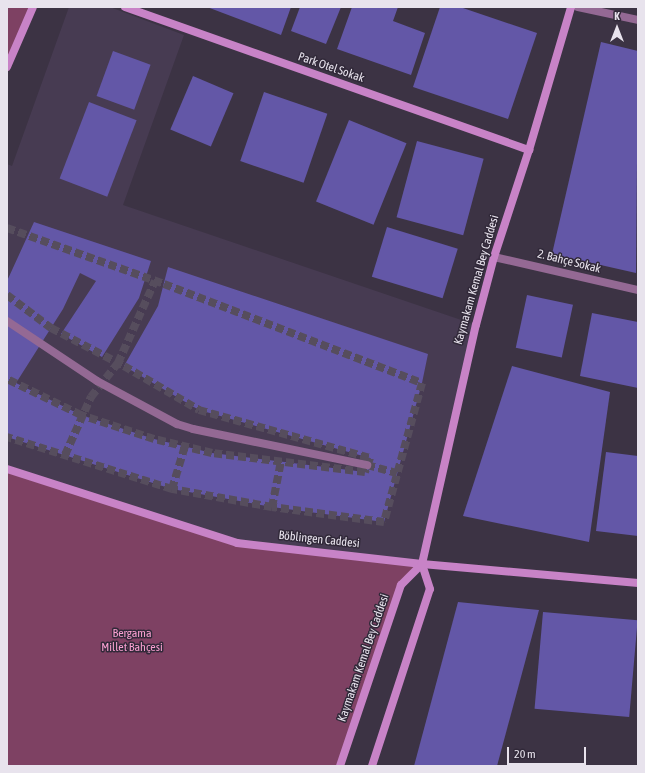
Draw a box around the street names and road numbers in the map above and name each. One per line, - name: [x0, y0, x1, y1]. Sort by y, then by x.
- street label: Park Otel Sokak: [296, 50, 366, 86]
- street label: Kaymakam Kemal Bey Caddesi: [452, 214, 502, 346]
- street label: 2. Bahçe Sokak: [536, 247, 602, 277]
- street label: Böblingen Caddesi: [278, 529, 360, 551]
- street label: Kaymakam Kemal Bey Caddesi: [335, 592, 393, 724]

